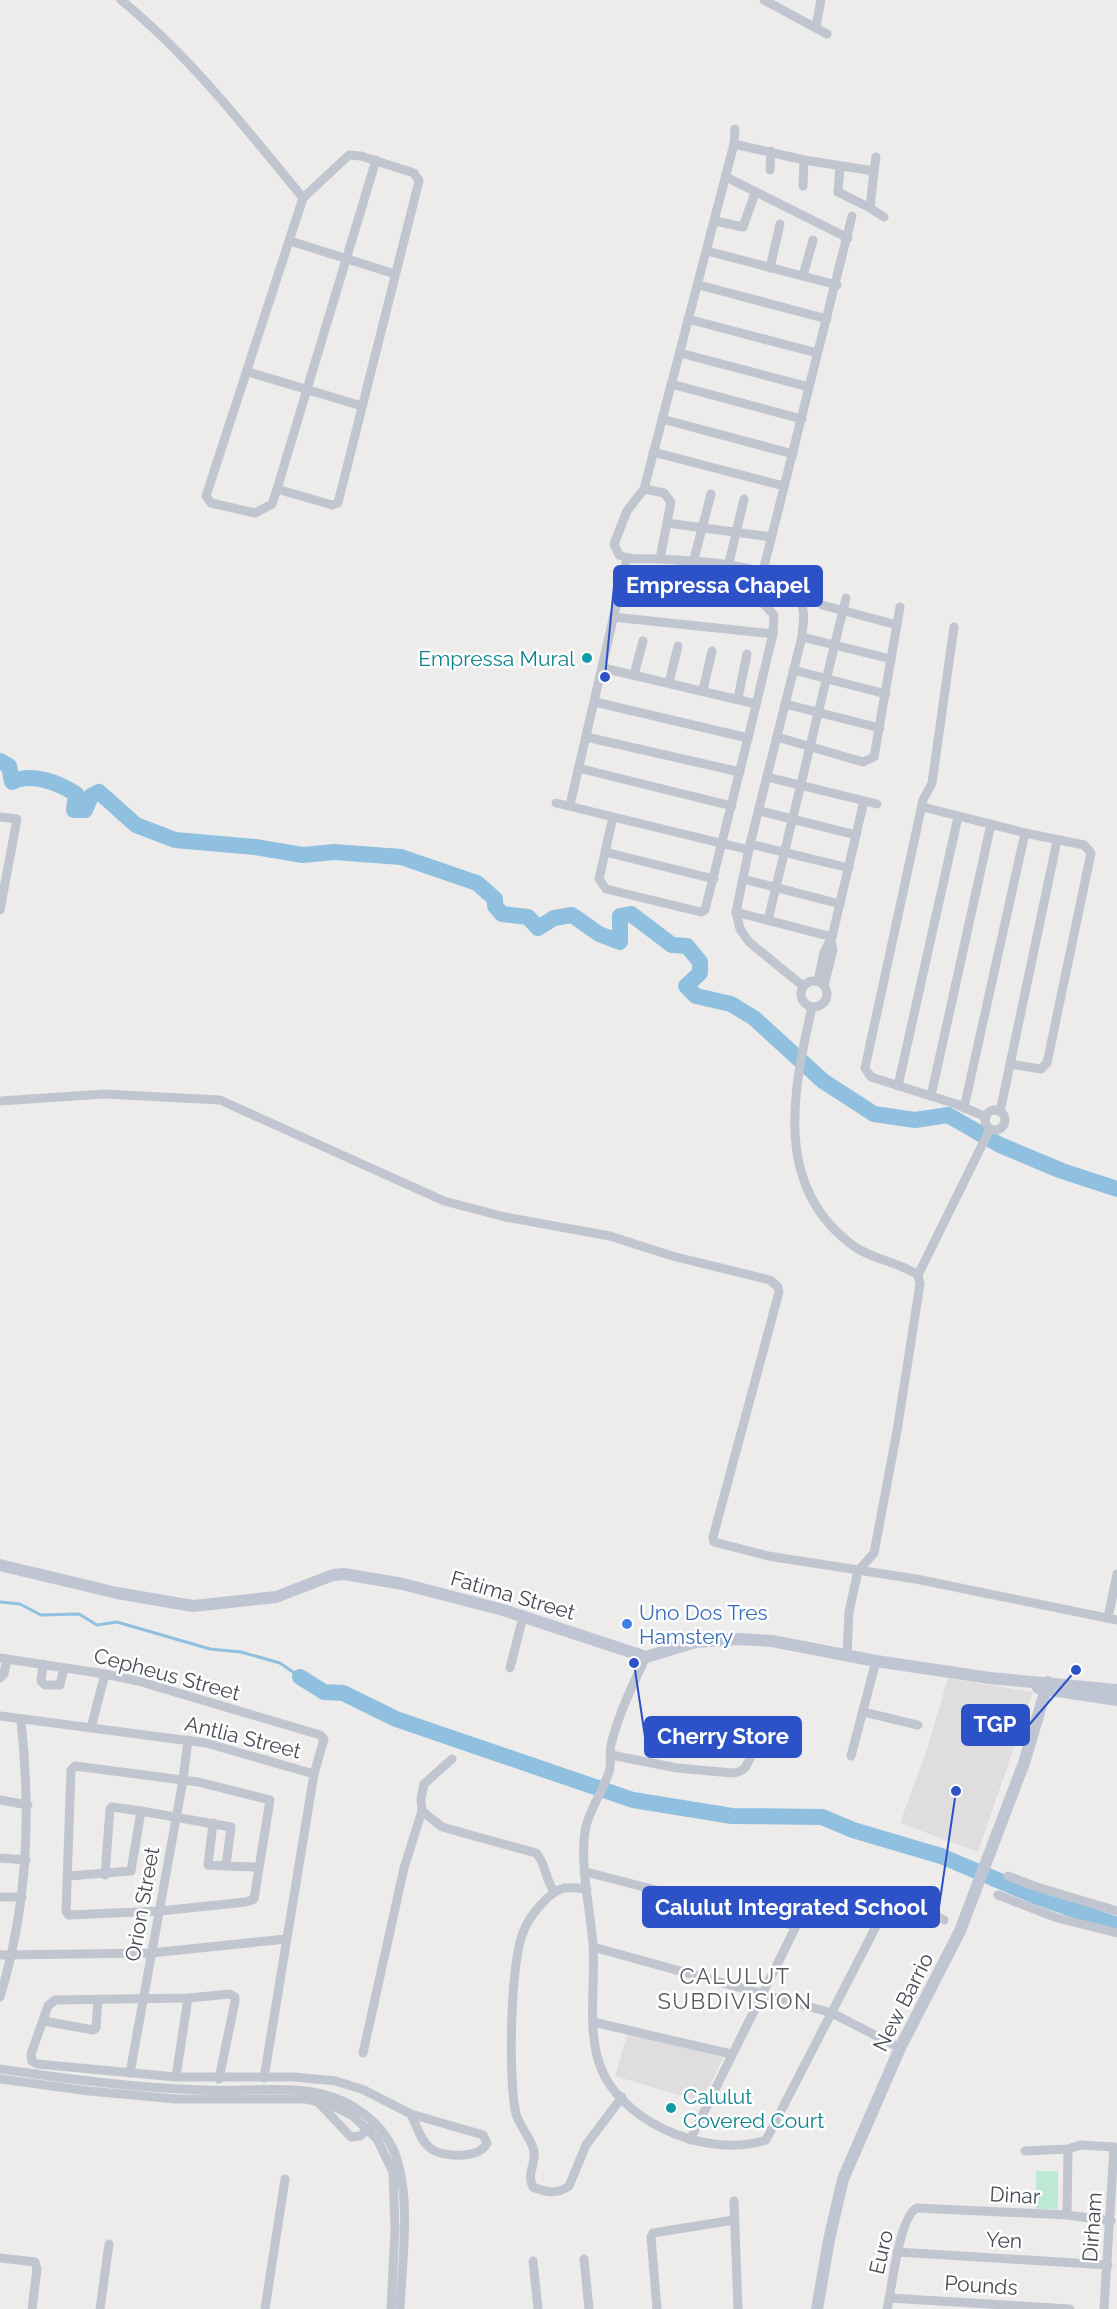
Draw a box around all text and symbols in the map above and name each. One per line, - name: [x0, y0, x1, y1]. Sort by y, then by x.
- callout: Empressa Chapel: [614, 566, 822, 606]
- text: Empressa Chapel: [626, 572, 811, 598]
- place label: Empressa Mural: [418, 646, 575, 671]
- marker: Empressa Mural: [580, 651, 594, 665]
- street label: Fatima Street: [448, 1565, 578, 1625]
- place label: Uno Dos Tres Hamstery: [639, 1600, 768, 1649]
- marker: Uno Dos Tres Hamstery: [620, 1617, 634, 1631]
- street label: Cepheus Street: [91, 1642, 243, 1706]
- callout: TGP: [962, 1705, 1029, 1745]
- street label: Antlia Street: [182, 1711, 304, 1763]
- text: TGP: [974, 1711, 1017, 1737]
- callout: Cherry Store: [645, 1717, 801, 1757]
- text: Cherry Store: [657, 1723, 789, 1749]
- street label: Orion Street: [120, 1845, 164, 1963]
- callout: Calulut Integrated School: [643, 1887, 939, 1927]
- text: Calulut Integrated School: [655, 1894, 928, 1920]
- street label: New Barrio: [868, 1949, 938, 2055]
- district label: CALULUT SUBDIVISION: [657, 1963, 813, 2014]
- place label: Calulut Covered Court: [683, 2084, 824, 2133]
- marker: Calulut Covered Court: [664, 2101, 678, 2115]
- street label: Dinar: [989, 2181, 1042, 2209]
- street label: Dirham: [1077, 2191, 1107, 2263]
- street label: Euro: [864, 2227, 898, 2277]
- street label: Yen: [985, 2227, 1023, 2253]
- street label: Pounds: [944, 2270, 1018, 2300]

